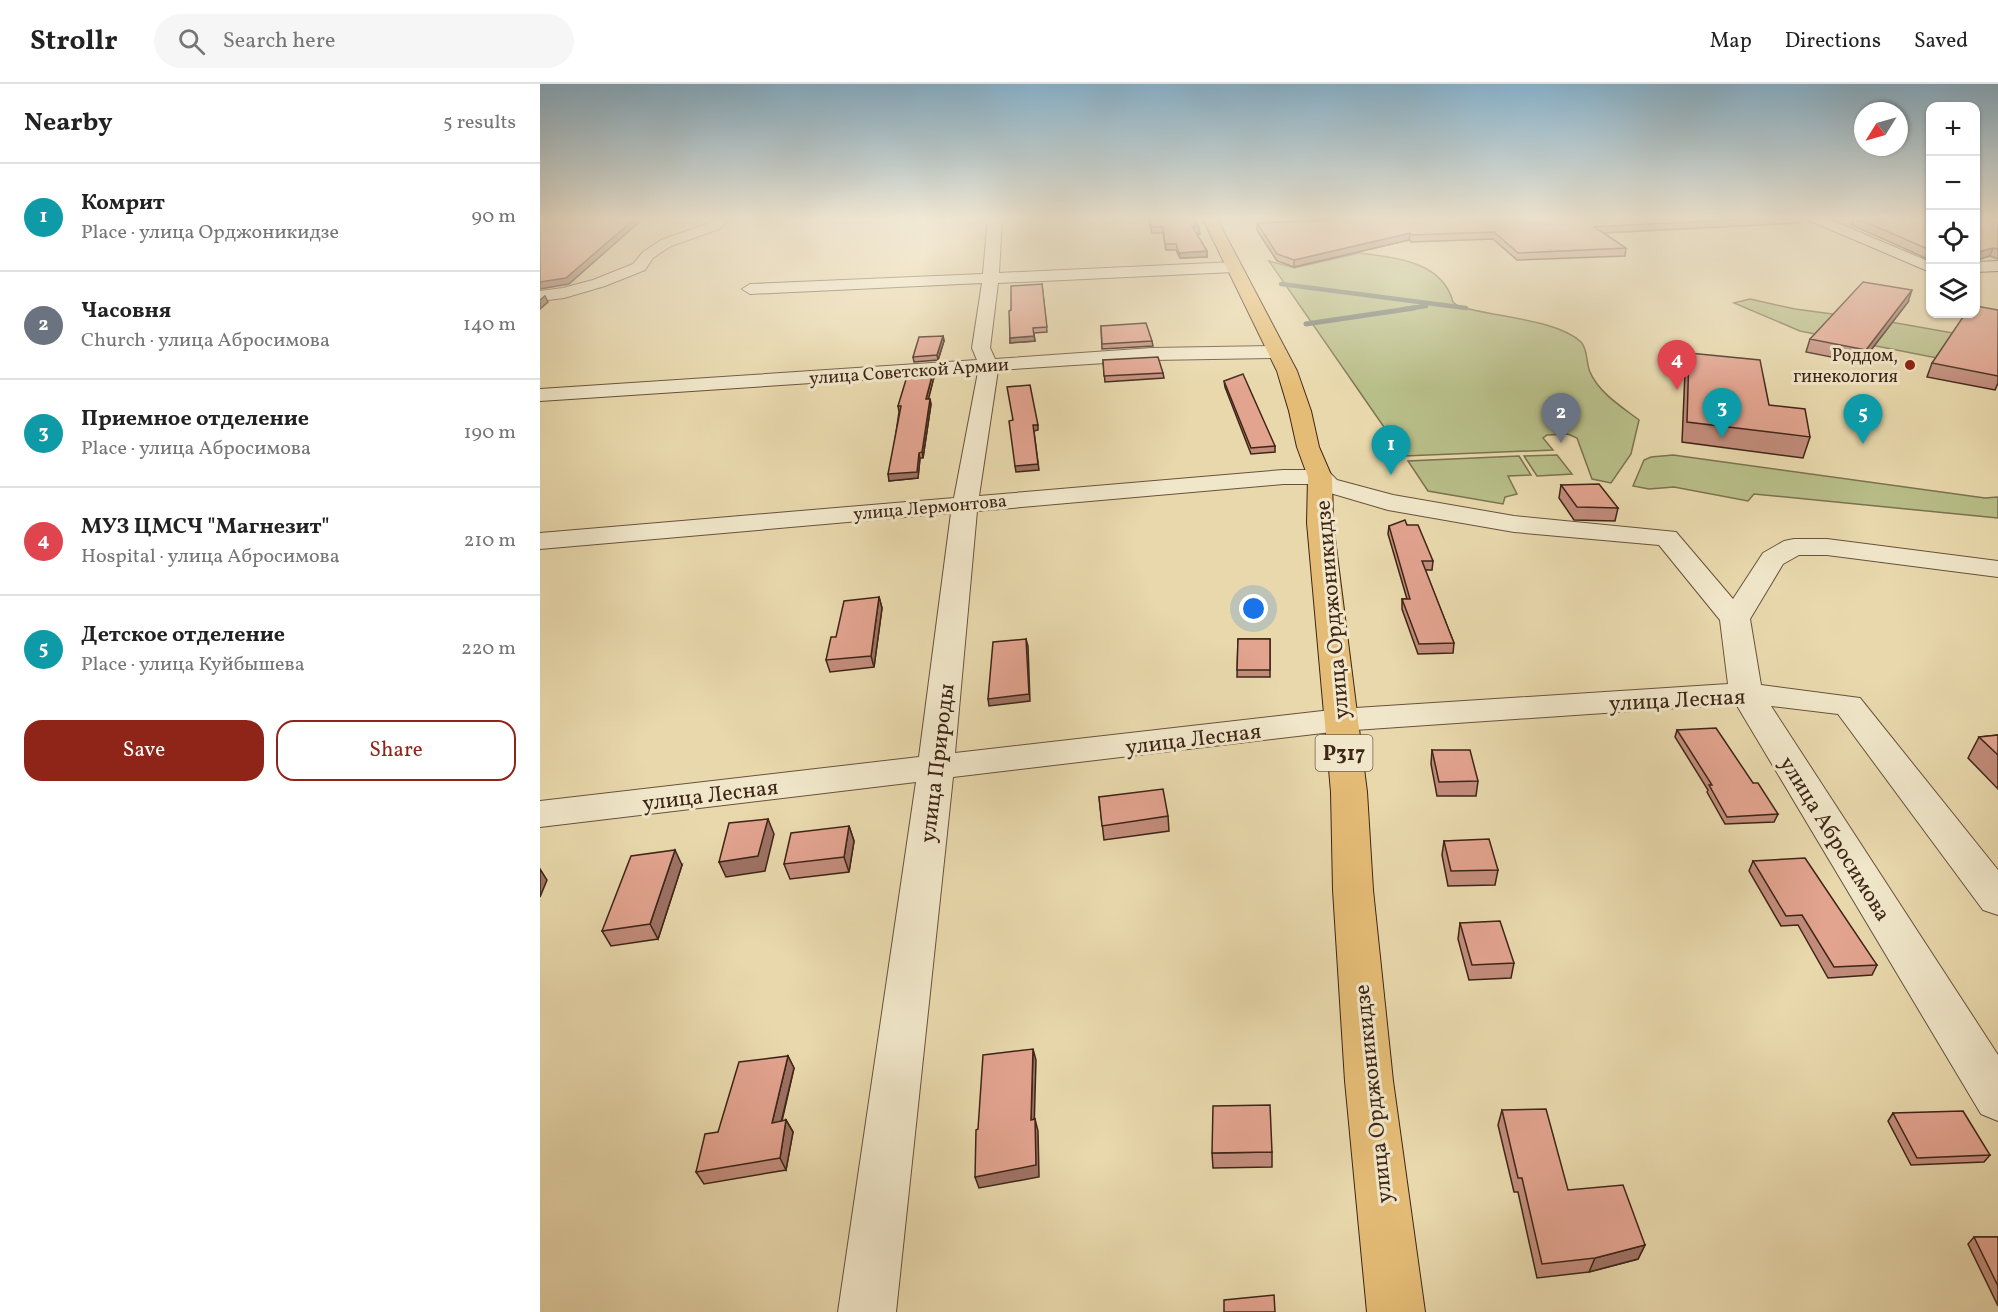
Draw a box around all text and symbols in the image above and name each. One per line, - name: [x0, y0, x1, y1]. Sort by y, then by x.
- search box: [154, 14, 574, 68]
- text: Strollr: [30, 22, 118, 61]
- icon: search: [175, 25, 208, 58]
- text: Search here: [223, 26, 335, 57]
- text: Map: [1710, 27, 1752, 56]
- text: Directions: [1785, 27, 1881, 56]
- text: Saved: [1914, 27, 1968, 56]
- north arrow: [1854, 102, 1908, 156]
- map controls: [1926, 102, 1980, 318]
- button: +: [1926, 102, 1980, 156]
- text: Nearby: [24, 105, 113, 141]
- text: 5 results: [443, 109, 516, 137]
- button: −: [1926, 156, 1980, 210]
- text: Комрит: [81, 188, 165, 219]
- text: 1: [39, 203, 48, 231]
- text: 90 m: [472, 203, 516, 231]
- button: locate: [1926, 210, 1980, 264]
- text: Place · улица Орджоникидзе: [81, 219, 339, 247]
- button: layers: [1926, 264, 1980, 318]
- text: Часовня: [81, 296, 171, 327]
- text: 2: [38, 311, 49, 339]
- text: 140 m: [463, 311, 516, 339]
- text: Church · улица Абросимова: [81, 327, 330, 355]
- pin: 4: [1658, 340, 1696, 390]
- place label: Роддом, гинекология: [1793, 344, 1898, 390]
- street label: улица Советской Армии: [808, 353, 1010, 392]
- marker: Роддом, гинекология: [1903, 358, 1917, 372]
- pin: 3: [1702, 388, 1742, 438]
- pin: 2: [1542, 394, 1580, 443]
- pin: 5: [1844, 394, 1882, 444]
- text: Приемное отделение: [81, 404, 309, 435]
- text: 3: [38, 419, 49, 447]
- text: 190 m: [464, 419, 516, 447]
- pin: 1: [1372, 426, 1410, 475]
- text: Place · улица Абросимова: [81, 435, 311, 463]
- street label: улица Лермонтова: [852, 489, 1008, 528]
- street label: улица Орджоникидзе: [1308, 499, 1359, 721]
- text: МУЗ ЦМСЧ "Магнезит": [81, 512, 330, 543]
- text: 4: [37, 527, 50, 555]
- text: 210 m: [464, 527, 516, 555]
- text: Hospital · улица Абросимова: [81, 543, 340, 571]
- your location: [1239, 594, 1268, 623]
- text: Детское отделение: [81, 620, 285, 651]
- text: 5: [39, 635, 48, 663]
- text: 220 m: [461, 635, 516, 663]
- text: Place · улица Куйбышева: [81, 651, 305, 679]
- street label: улица Природы: [913, 682, 964, 845]
- street label: улица Лесная: [1608, 682, 1746, 721]
- street label: улица Лесная: [1124, 717, 1263, 764]
- button: Save: [24, 720, 264, 781]
- button: Share: [276, 720, 516, 781]
- road number: Р317: [1316, 735, 1372, 771]
- street label: улица Абросимова: [1771, 751, 1897, 928]
- street label: улица Лесная: [641, 773, 780, 820]
- street label: улица Орджоникидзе: [1348, 983, 1401, 1205]

